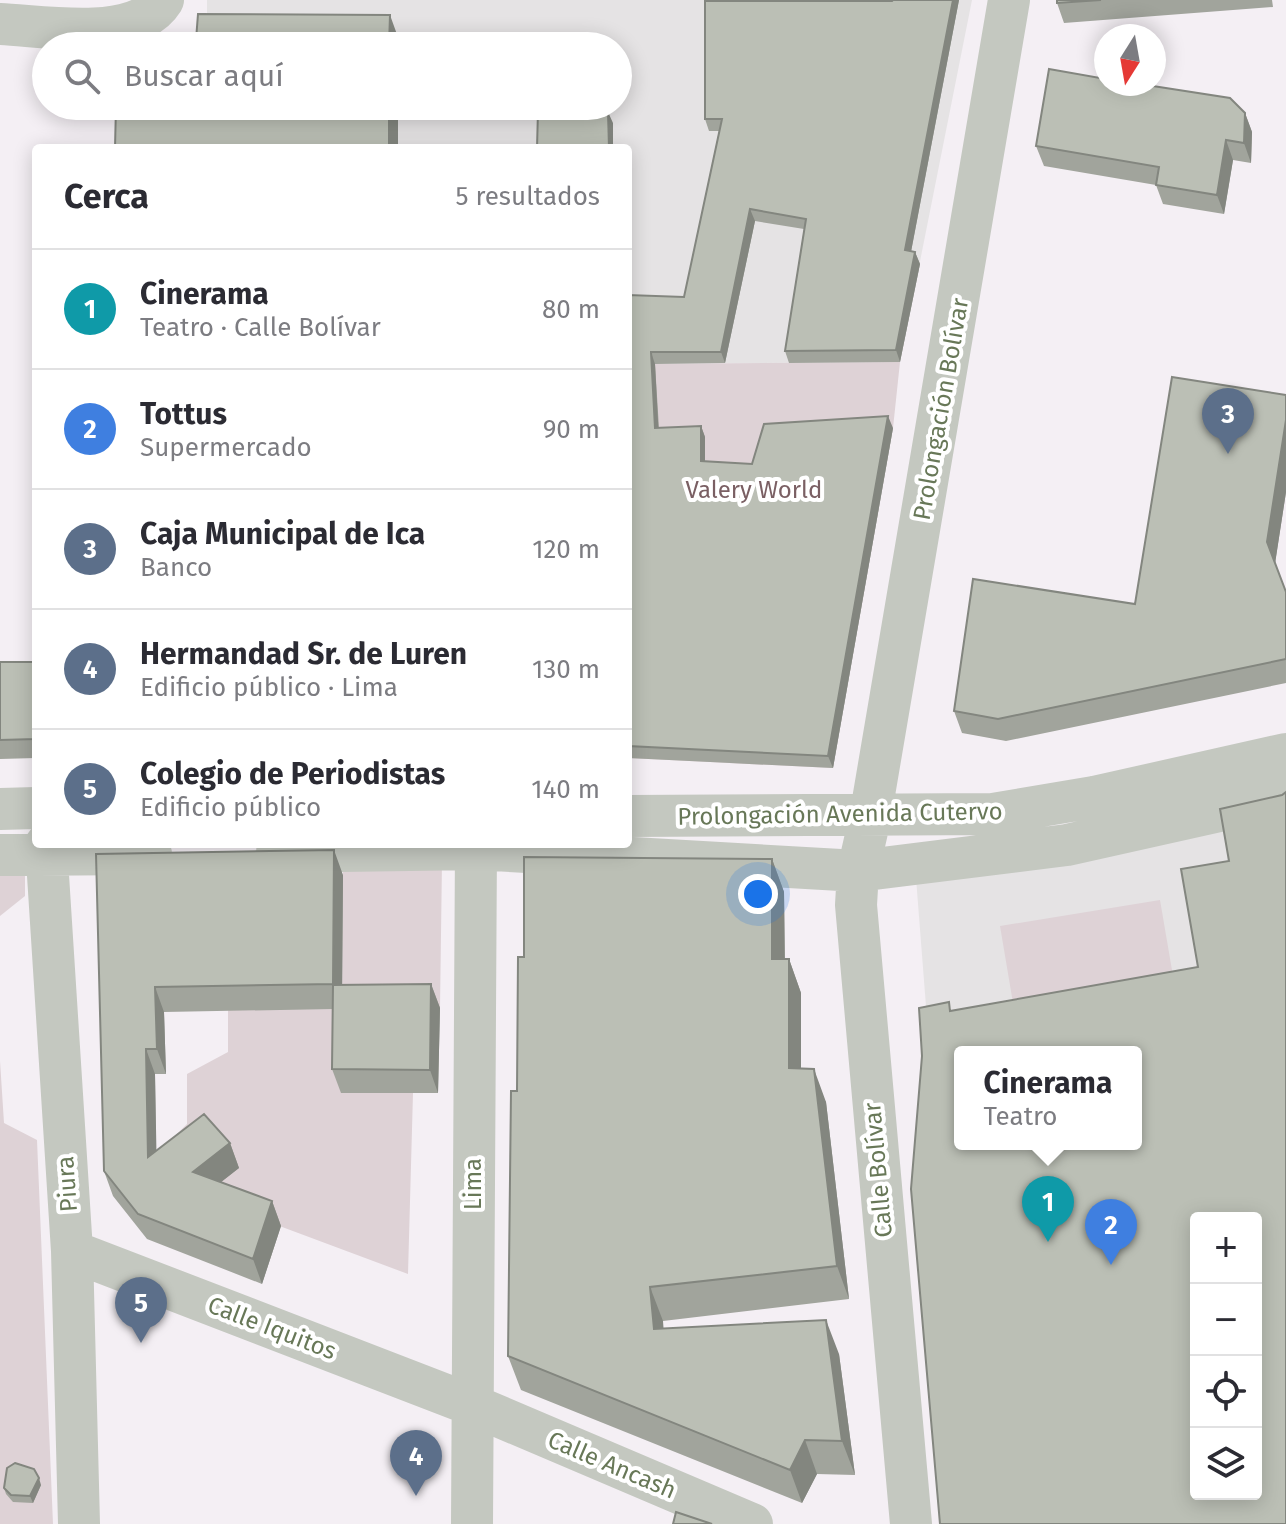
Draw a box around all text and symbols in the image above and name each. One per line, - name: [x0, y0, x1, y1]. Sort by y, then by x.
- north arrow: [1094, 24, 1166, 96]
- search box: [32, 32, 632, 120]
- icon: search: [60, 54, 104, 98]
- text: Buscar aquí: [124, 58, 284, 94]
- text: Cerca: [64, 176, 149, 217]
- text: 5 resultados: [456, 181, 600, 212]
- text: Cinerama: [140, 276, 269, 312]
- text: 1: [84, 294, 96, 325]
- text: 80 m: [542, 294, 600, 325]
- street label: Prolongación Bolívar: [908, 295, 974, 522]
- text: Teatro · Calle Bolívar: [140, 312, 381, 343]
- pin: 3: [1202, 388, 1254, 454]
- text: Tottus: [140, 396, 227, 432]
- text: 2: [83, 414, 97, 445]
- text: 90 m: [543, 414, 600, 445]
- text: Supermercado: [140, 432, 312, 463]
- park label: Valery World: [686, 476, 822, 504]
- text: Caja Municipal de Ica: [140, 516, 425, 552]
- text: 3: [83, 534, 97, 565]
- text: 120 m: [532, 534, 600, 565]
- text: Banco: [140, 552, 212, 583]
- text: Hermandad Sr. de Luren: [140, 636, 467, 672]
- text: 4: [83, 654, 97, 685]
- text: 130 m: [532, 654, 600, 685]
- text: Edificio público · Lima: [140, 672, 398, 703]
- text: Colegio de Periodistas: [140, 756, 445, 792]
- text: 5: [83, 774, 97, 805]
- text: 140 m: [531, 774, 600, 805]
- text: Edificio público: [140, 792, 321, 823]
- street label: Prolongación Avenida Cutervo: [677, 797, 1003, 831]
- your location: [738, 874, 778, 914]
- popup: [954, 1046, 1142, 1150]
- text: Cinerama: [984, 1065, 1112, 1101]
- street label: Calle Bolívar: [858, 1101, 898, 1239]
- text: Teatro: [984, 1101, 1058, 1132]
- street label: Piura: [51, 1155, 83, 1213]
- street label: Lima: [459, 1158, 487, 1210]
- pin: 1: [1022, 1176, 1074, 1242]
- pin: 2: [1085, 1199, 1137, 1265]
- map controls: [1190, 1212, 1262, 1500]
- button: +: [1190, 1212, 1262, 1284]
- pin: 5: [115, 1277, 167, 1343]
- button: −: [1190, 1284, 1262, 1356]
- street label: Calle Iquitos: [204, 1291, 340, 1365]
- button: locate: [1190, 1356, 1262, 1428]
- street label: Calle Ancash: [544, 1425, 680, 1505]
- button: layers: [1190, 1428, 1262, 1500]
- pin: 4: [390, 1430, 442, 1496]

